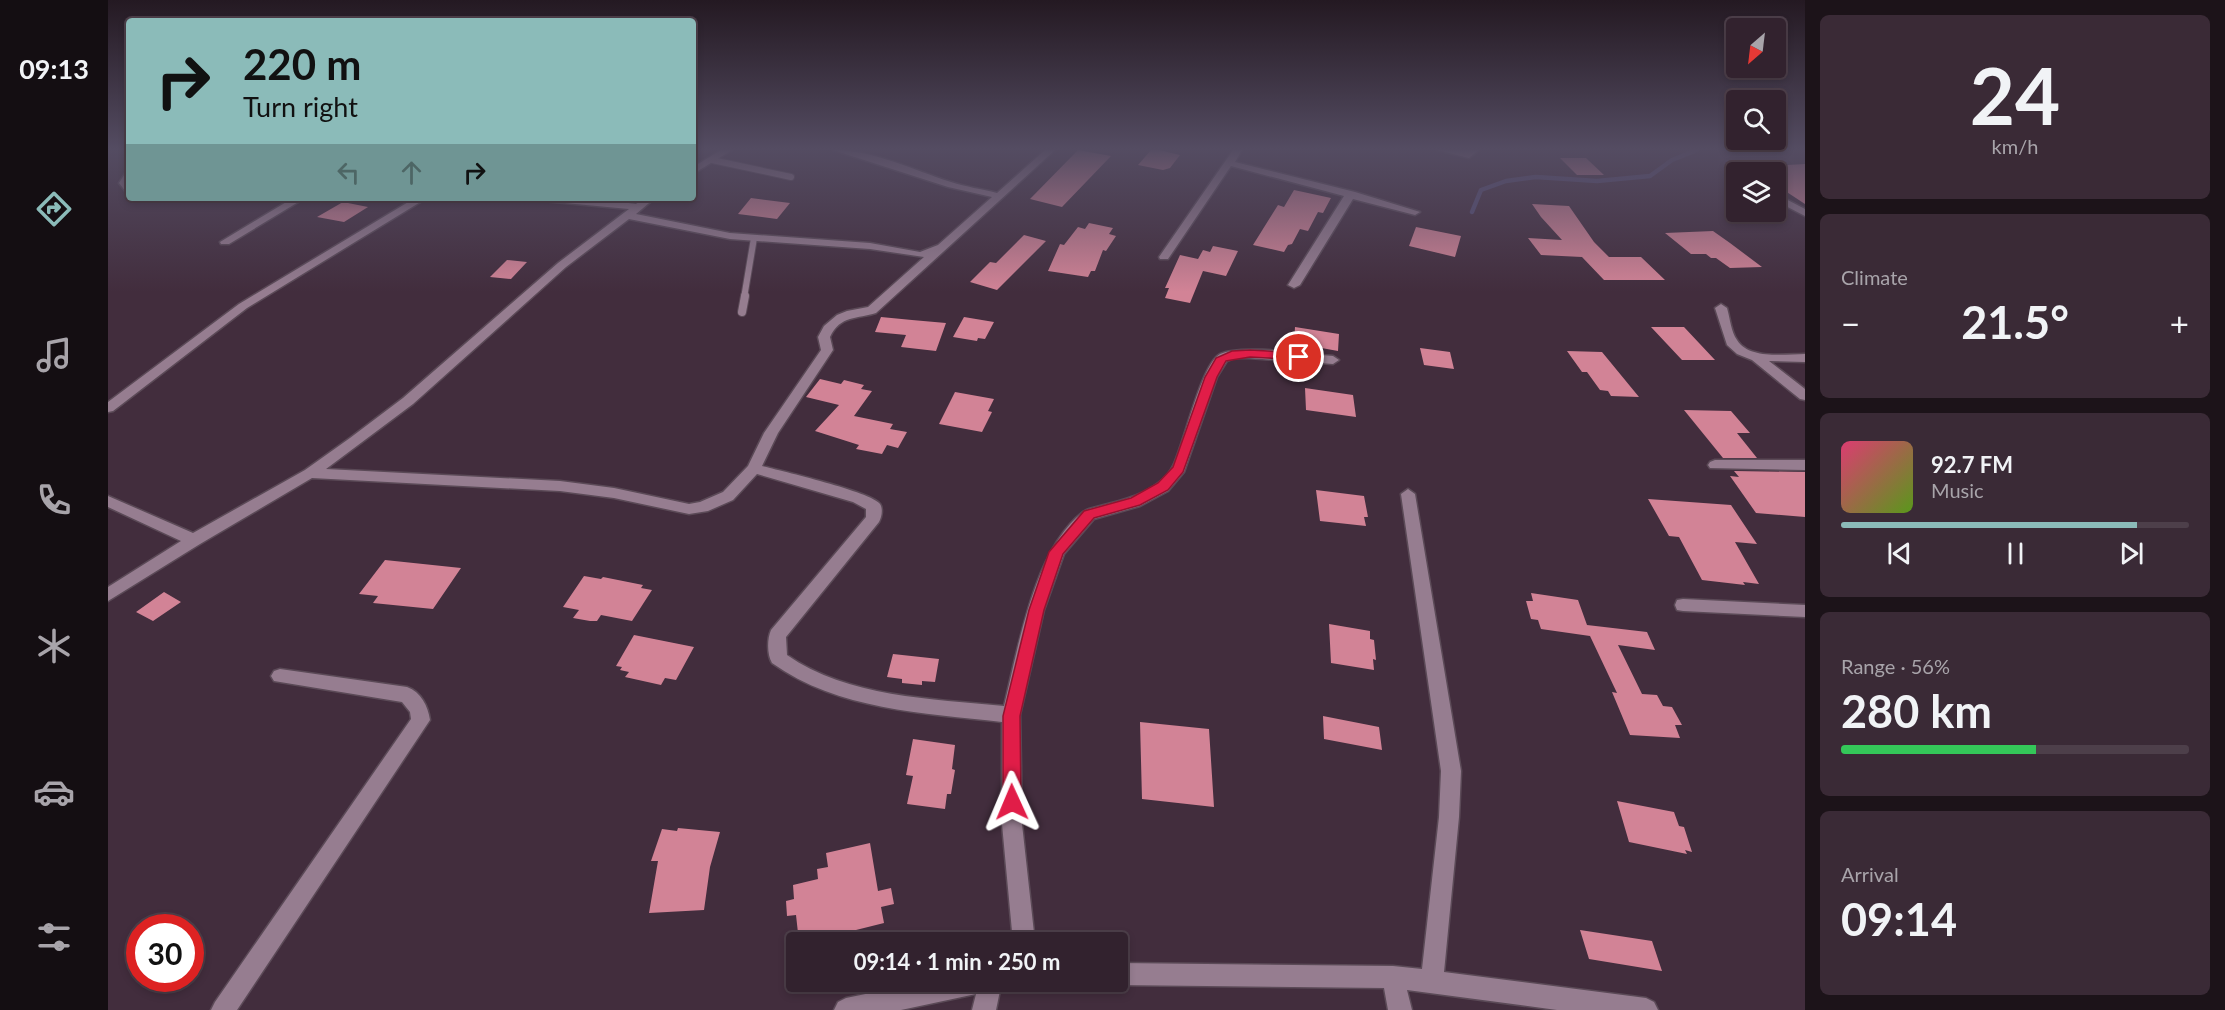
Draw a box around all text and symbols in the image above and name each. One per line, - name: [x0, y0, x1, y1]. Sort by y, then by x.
- north arrow: [1726, 18, 1786, 78]
- map controls: [1726, 18, 1786, 222]
- text: 220 m: [243, 39, 361, 89]
- icon: right: [144, 42, 222, 120]
- text: 24: [1970, 48, 2060, 142]
- text: 09:13: [19, 52, 89, 85]
- text: Turn right: [243, 90, 358, 123]
- button: search: [1726, 90, 1786, 150]
- text: km/h: [1992, 134, 2038, 158]
- icon: left: [332, 156, 365, 189]
- icon: ahead: [395, 156, 428, 189]
- icon: right: [458, 156, 491, 189]
- button: layers: [1726, 162, 1786, 222]
- icon: directions: [33, 188, 75, 230]
- text: Climate: [1841, 265, 1908, 289]
- text: 21.5°: [1961, 295, 2069, 349]
- text: −: [1841, 303, 1860, 343]
- text: +: [2170, 303, 2189, 343]
- pin: [1273, 331, 1324, 382]
- icon: music: [33, 334, 75, 376]
- icon: arrive: [1282, 340, 1315, 373]
- text: 92.7 FM: [1931, 451, 2013, 478]
- text: Music: [1931, 478, 1984, 502]
- icon: phone: [33, 479, 75, 521]
- icon: previous: [1883, 537, 1916, 570]
- icon: pause: [1999, 537, 2032, 570]
- icon: next: [2115, 537, 2148, 570]
- icon: climate: [33, 625, 75, 667]
- text: Range · 56%: [1841, 654, 1950, 678]
- text: 280 km: [1841, 684, 1992, 738]
- position arrow: [980, 770, 1044, 834]
- icon: car: [33, 771, 75, 813]
- text: Arrival: [1841, 862, 1899, 886]
- text: 09:14: [1841, 892, 1957, 946]
- speed limit sign: 30: [126, 914, 204, 992]
- icon: filters: [33, 916, 75, 958]
- text: 09:14 · 1 min · 250 m: [854, 948, 1060, 975]

